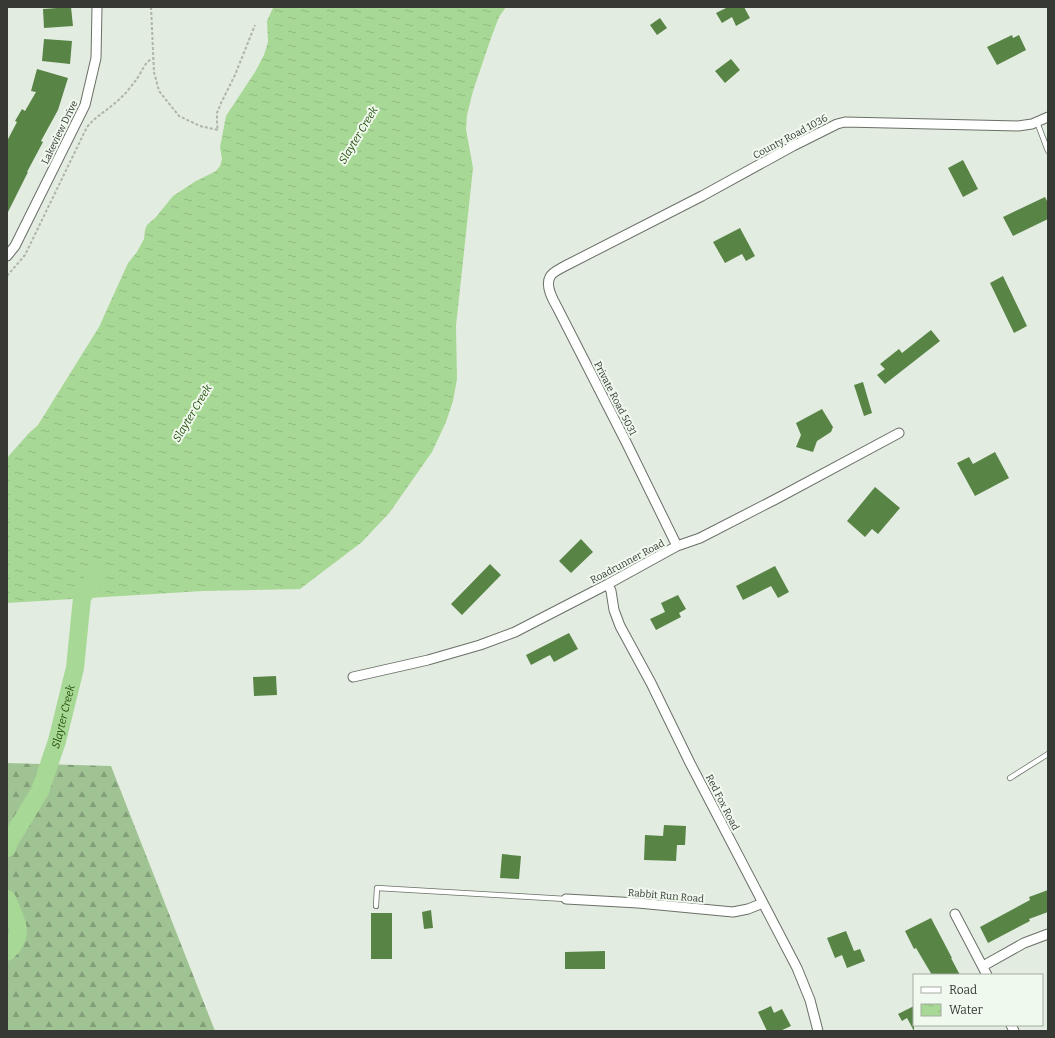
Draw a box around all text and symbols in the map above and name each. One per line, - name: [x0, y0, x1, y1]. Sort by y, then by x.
- street label: Lakeview Drive: [39, 99, 81, 166]
- water label: Slayter Creek: [336, 103, 381, 166]
- street label: County Road 1036: [751, 112, 830, 162]
- street label: Private Road 5031: [591, 359, 639, 437]
- water label: Slayter Creek: [170, 381, 215, 444]
- street label: Roadrunner Road: [588, 537, 667, 586]
- water label: Slayter Creek: [49, 683, 78, 750]
- street label: Red Fox Road: [703, 772, 741, 833]
- street label: Rabbit Run Road: [627, 887, 705, 905]
- legend: [913, 974, 1043, 1026]
- text: Road: [949, 983, 977, 997]
- text: Water: [949, 1003, 984, 1017]

